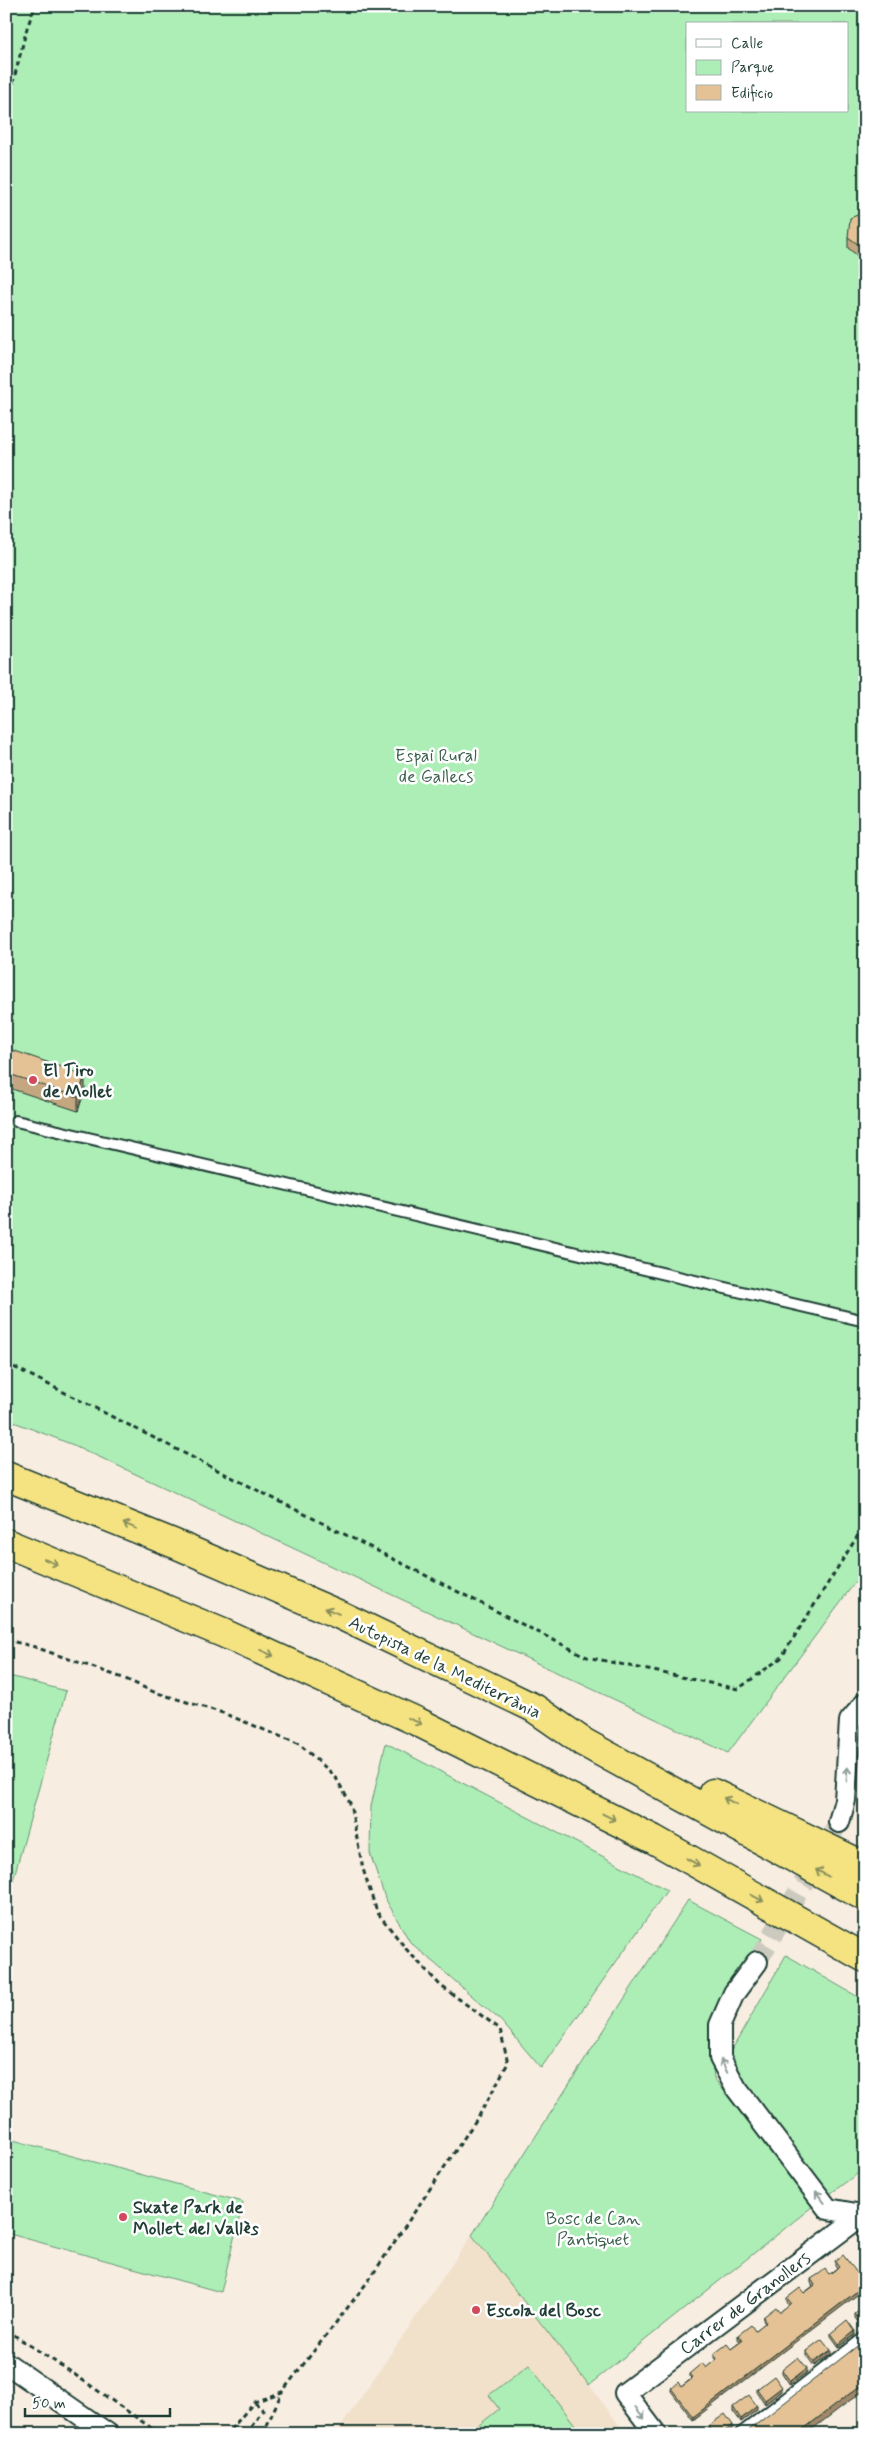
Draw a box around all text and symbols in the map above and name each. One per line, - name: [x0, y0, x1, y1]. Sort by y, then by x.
- legend: [686, 22, 848, 112]
- text: Calle: [731, 34, 763, 54]
- text: Parque: [731, 58, 774, 78]
- text: Edificio: [731, 84, 773, 104]
- park label: Espai Rural de Gallecs: [395, 744, 477, 789]
- place label: El Tiro de Mollet: [43, 1059, 112, 1104]
- marker: El Tiro de Mollet: [27, 1074, 39, 1086]
- one-way arrow: [123, 1521, 138, 1530]
- one-way arrow: [44, 1558, 59, 1567]
- one-way arrow: [325, 1606, 340, 1616]
- street label: Autopista de la Mediterrània: [344, 1611, 545, 1725]
- one-way arrow: [259, 1649, 274, 1658]
- one-way arrow: [407, 1717, 422, 1726]
- one-way arrow: [842, 1766, 851, 1782]
- one-way arrow: [722, 1796, 737, 1806]
- one-way arrow: [601, 1812, 616, 1822]
- one-way arrow: [686, 1858, 700, 1868]
- one-way arrow: [815, 1868, 830, 1878]
- one-way arrow: [750, 1893, 765, 1903]
- one-way arrow: [719, 2058, 729, 2073]
- one-way arrow: [814, 2191, 825, 2204]
- place label: Skate Park de Mollet del Vallès: [133, 2196, 259, 2241]
- park label: Bosc de Can Pantiquet: [546, 2207, 640, 2252]
- marker: Skate Park de Mollet del Vallès: [117, 2211, 129, 2223]
- street label: Carrer de Granollers: [675, 2247, 816, 2361]
- place label: Escola del Bosc: [486, 2299, 602, 2323]
- marker: Escola del Bosc: [470, 2304, 482, 2316]
- scale bar: [25, 2385, 170, 2417]
- text: 50 m: [32, 2394, 66, 2414]
- one-way arrow: [635, 2406, 646, 2419]

